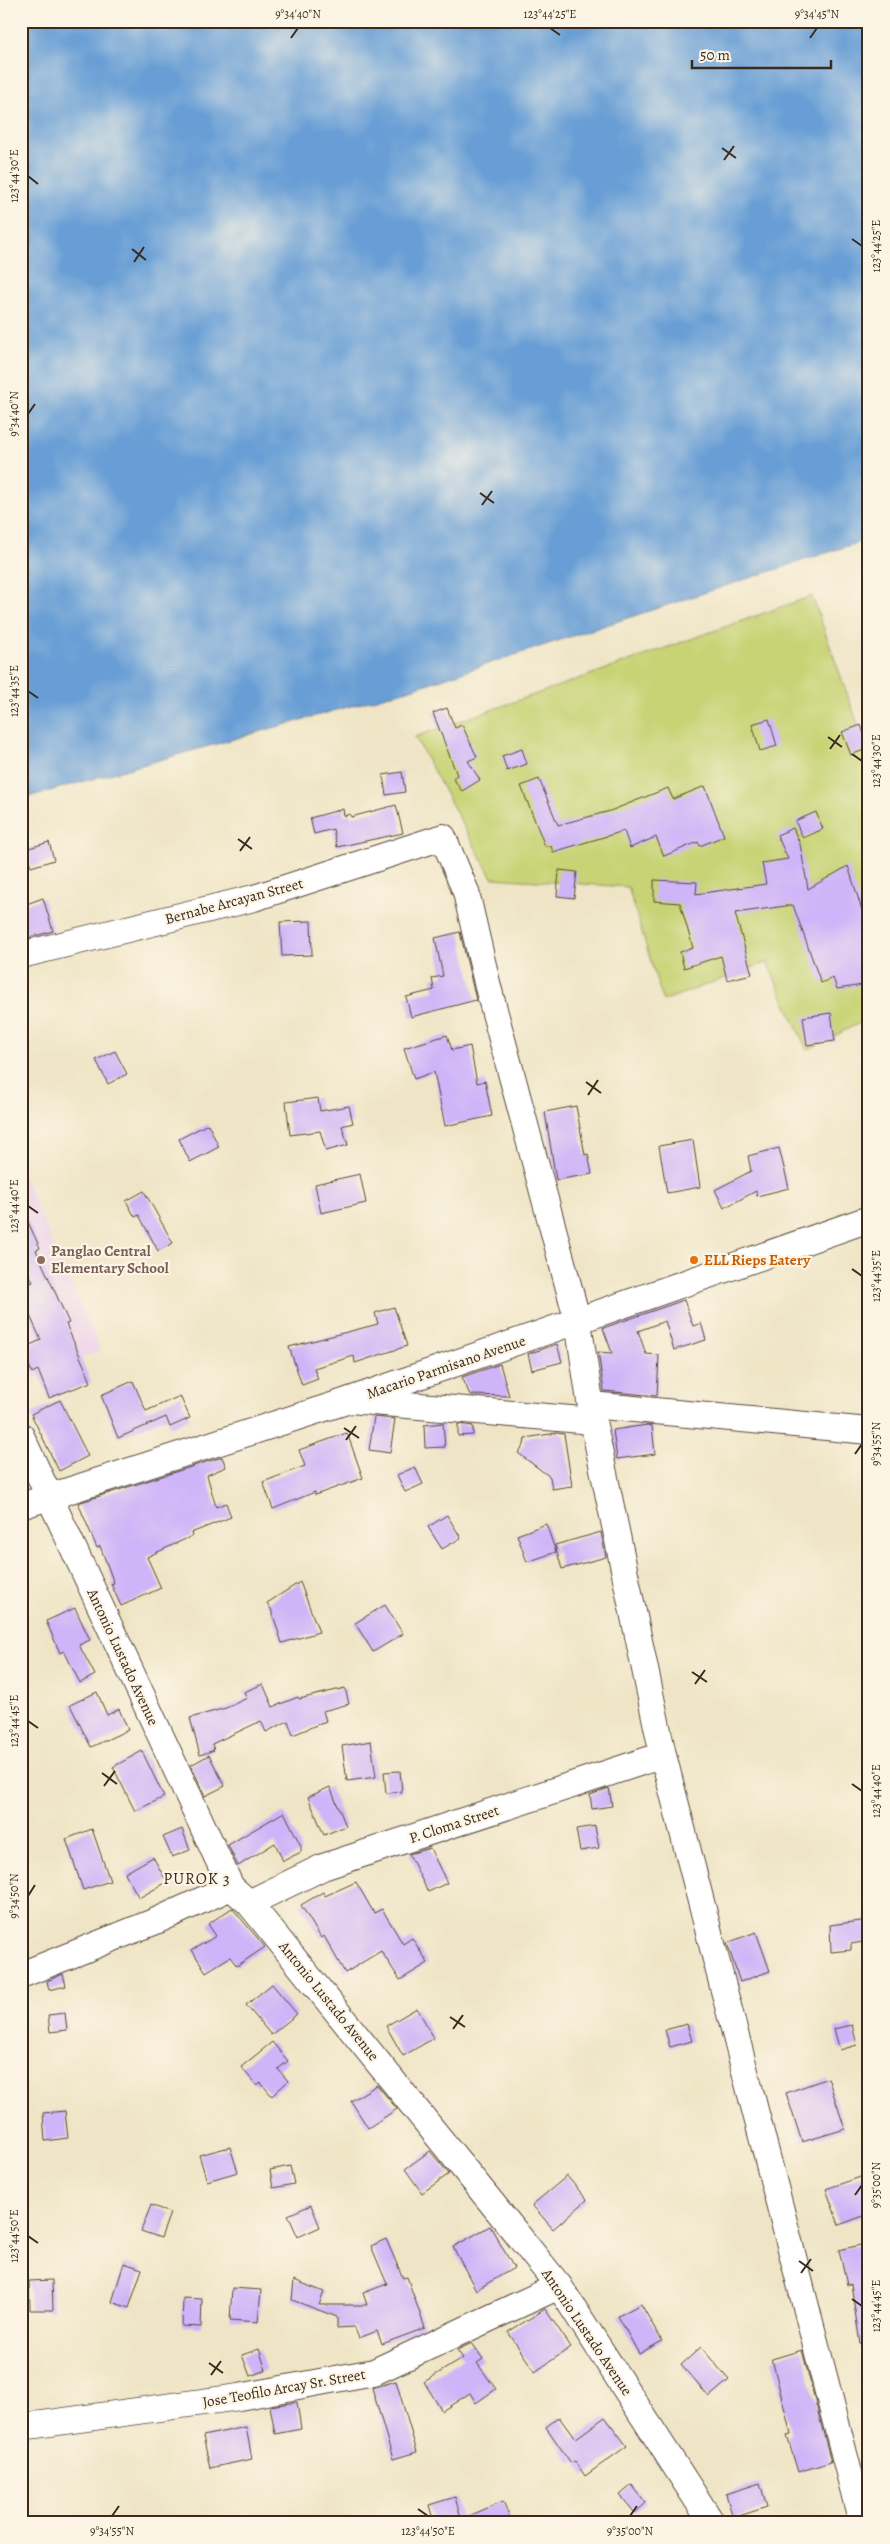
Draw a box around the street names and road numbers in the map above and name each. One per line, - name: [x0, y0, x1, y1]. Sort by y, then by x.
- street label: Bernabe Arcayan Street: [163, 873, 305, 929]
- street label: Macario Parmisano Avenue: [364, 1330, 528, 1404]
- street label: Antonio Lustado Avenue: [82, 1584, 164, 1729]
- street label: P. Cloma Street: [406, 1800, 502, 1848]
- street label: Antonio Lustado Avenue: [274, 1936, 384, 2065]
- street label: Antonio Lustado Avenue: [537, 2264, 637, 2400]
- street label: Jose Teofilo Arcay Sr. Street: [201, 2364, 367, 2412]

